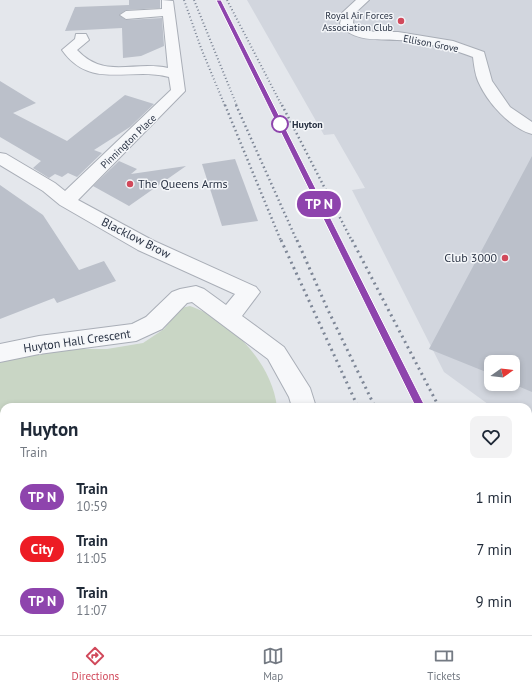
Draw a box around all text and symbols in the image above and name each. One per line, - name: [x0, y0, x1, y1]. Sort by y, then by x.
- place label: Royal Air Forces Association Club: [322, 9, 393, 34]
- marker: Royal Air Forces Association Club: [396, 16, 406, 26]
- street label: Ellison Grove: [402, 32, 460, 55]
- street label: Pinnington Place: [98, 112, 159, 171]
- marker: Huyton: [271, 115, 289, 133]
- place label: Huyton: [292, 118, 323, 131]
- place label: The Queens Arms: [138, 176, 228, 191]
- marker: The Queens Arms: [125, 179, 135, 189]
- line badge: TP N: [291, 191, 347, 217]
- text: TP N: [305, 195, 333, 213]
- street label: Blacklow Brow: [99, 214, 173, 261]
- place label: Club 3000: [444, 250, 497, 265]
- marker: Club 3000: [500, 253, 510, 263]
- street label: Huyton Hall Crescent: [22, 326, 132, 355]
- north arrow: [484, 355, 520, 391]
- map controls: [484, 355, 520, 391]
- button: heart: [470, 416, 512, 458]
- text: Huyton: [20, 417, 78, 441]
- text: Train: [20, 444, 47, 461]
- text: Train: [76, 479, 108, 498]
- text: TP N: [28, 488, 56, 506]
- text: 1 min: [475, 488, 512, 507]
- text: 10:59: [76, 498, 107, 515]
- text: Train: [76, 531, 108, 550]
- text: City: [31, 540, 53, 558]
- text: 7 min: [476, 540, 512, 559]
- text: 11:05: [76, 550, 107, 567]
- text: Train: [76, 583, 108, 602]
- text: TP N: [28, 592, 56, 610]
- text: 9 min: [475, 592, 512, 611]
- text: 11:07: [76, 602, 107, 619]
- tab: Directions: [72, 645, 119, 683]
- tab: Map: [262, 645, 284, 683]
- tab: Tickets: [427, 645, 460, 683]

